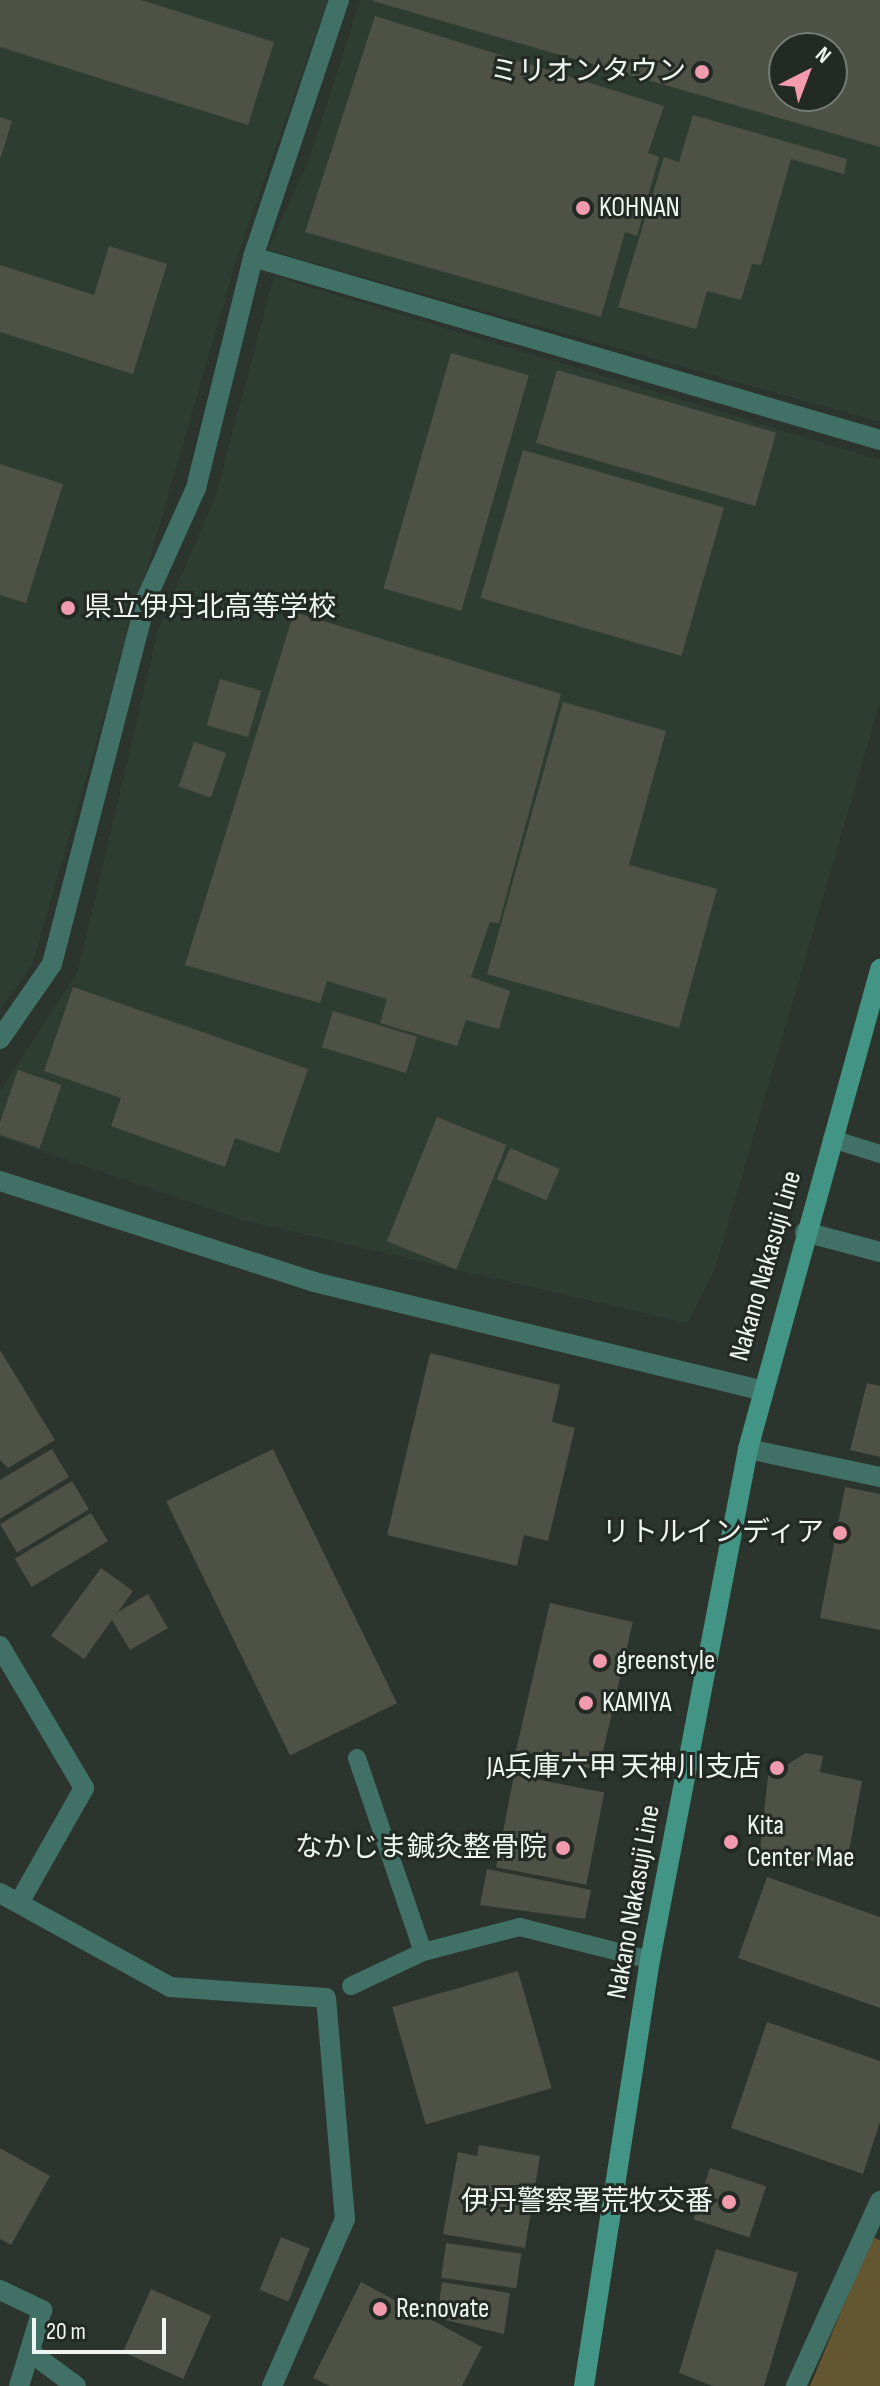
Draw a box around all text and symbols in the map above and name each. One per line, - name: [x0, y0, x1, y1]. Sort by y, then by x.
- north arrow: [768, 32, 848, 112]
- text: N: [810, 41, 836, 69]
- place label: ミリオンタウン: [490, 55, 686, 89]
- marker: ミリオンタウン: [693, 63, 711, 81]
- place label: KOHNAN: [599, 191, 680, 225]
- marker: KOHNAN: [574, 199, 592, 217]
- place label: 県立伊丹北高等学校: [84, 591, 336, 625]
- marker: 県立伊丹北高等学校: [59, 599, 77, 617]
- street label: Nakano Nakasuji Line: [723, 1167, 809, 1365]
- place label: リトルインディア: [600, 1516, 824, 1550]
- marker: リトルインディア: [831, 1524, 849, 1542]
- place label: greenstyle: [616, 1644, 715, 1678]
- marker: greenstyle: [591, 1652, 609, 1670]
- place label: KAMIYA: [602, 1686, 671, 1720]
- marker: KAMIYA: [577, 1694, 595, 1712]
- place label: JA兵庫六甲 天神川支店: [487, 1751, 761, 1785]
- marker: JA兵庫六甲 天神川支店: [768, 1759, 786, 1777]
- street label: Nakano Nakasuji Line: [600, 1802, 668, 2002]
- place label: Kita Center Mae: [747, 1809, 854, 1875]
- place label: なかじま鍼灸整骨院: [295, 1831, 547, 1865]
- marker: Kita Center Mae: [722, 1833, 740, 1851]
- marker: なかじま鍼灸整骨院: [554, 1839, 572, 1857]
- place label: 伊丹警察署荒牧交番: [461, 2185, 713, 2219]
- marker: 伊丹警察署荒牧交番: [720, 2193, 738, 2211]
- place label: Re:novate: [396, 2292, 489, 2326]
- marker: Re:novate: [371, 2300, 389, 2318]
- scale bar: [36, 2302, 170, 2352]
- text: 20 m: [46, 2317, 86, 2346]

